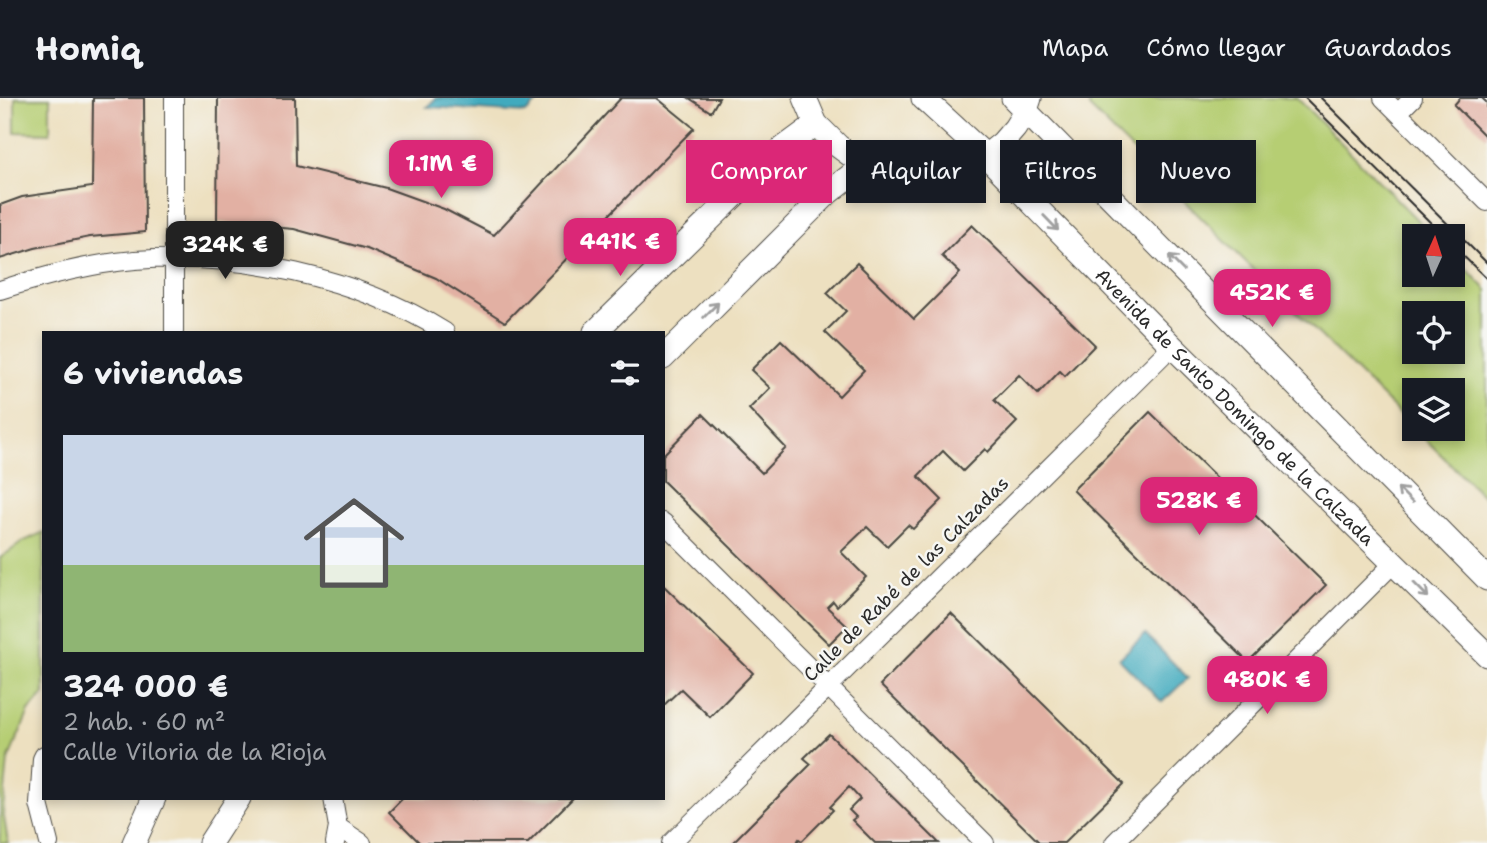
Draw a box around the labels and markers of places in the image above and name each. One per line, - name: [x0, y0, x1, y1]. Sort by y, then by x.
- pin: 1.1M €: [384, 140, 498, 200]
- pin: 441K €: [563, 218, 677, 278]
- pin: 324K €: [168, 222, 282, 281]
- pin: 452K €: [1215, 270, 1329, 329]
- pin: 528K €: [1142, 478, 1256, 537]
- pin: 480K €: [1210, 656, 1324, 716]

